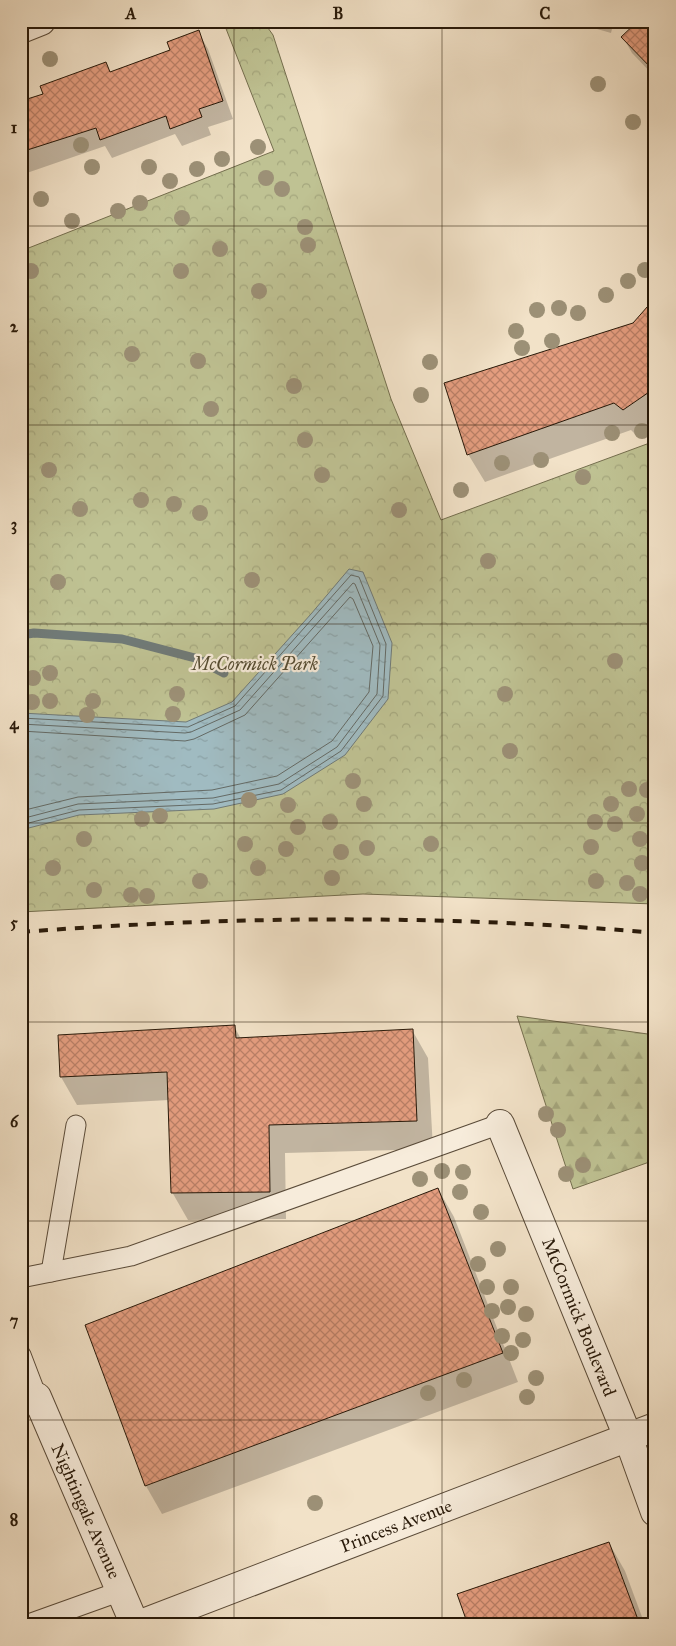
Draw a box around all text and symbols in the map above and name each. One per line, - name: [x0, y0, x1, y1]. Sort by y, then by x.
- text: A: [125, 4, 137, 23]
- text: B: [333, 4, 343, 23]
- text: C: [540, 4, 551, 23]
- text: 1: [11, 118, 18, 137]
- text: 2: [10, 317, 19, 336]
- text: 3: [11, 515, 17, 535]
- park label: McCormick Park: [190, 653, 318, 675]
- text: 4: [10, 714, 20, 734]
- text: 5: [10, 913, 18, 932]
- text: 6: [10, 1112, 19, 1131]
- street label: McCormick Boulevard: [537, 1235, 621, 1399]
- text: 7: [10, 1311, 19, 1330]
- street label: Nightingale Avenue: [45, 1440, 126, 1582]
- street label: Princess Avenue: [337, 1495, 455, 1557]
- text: 8: [10, 1510, 18, 1529]

